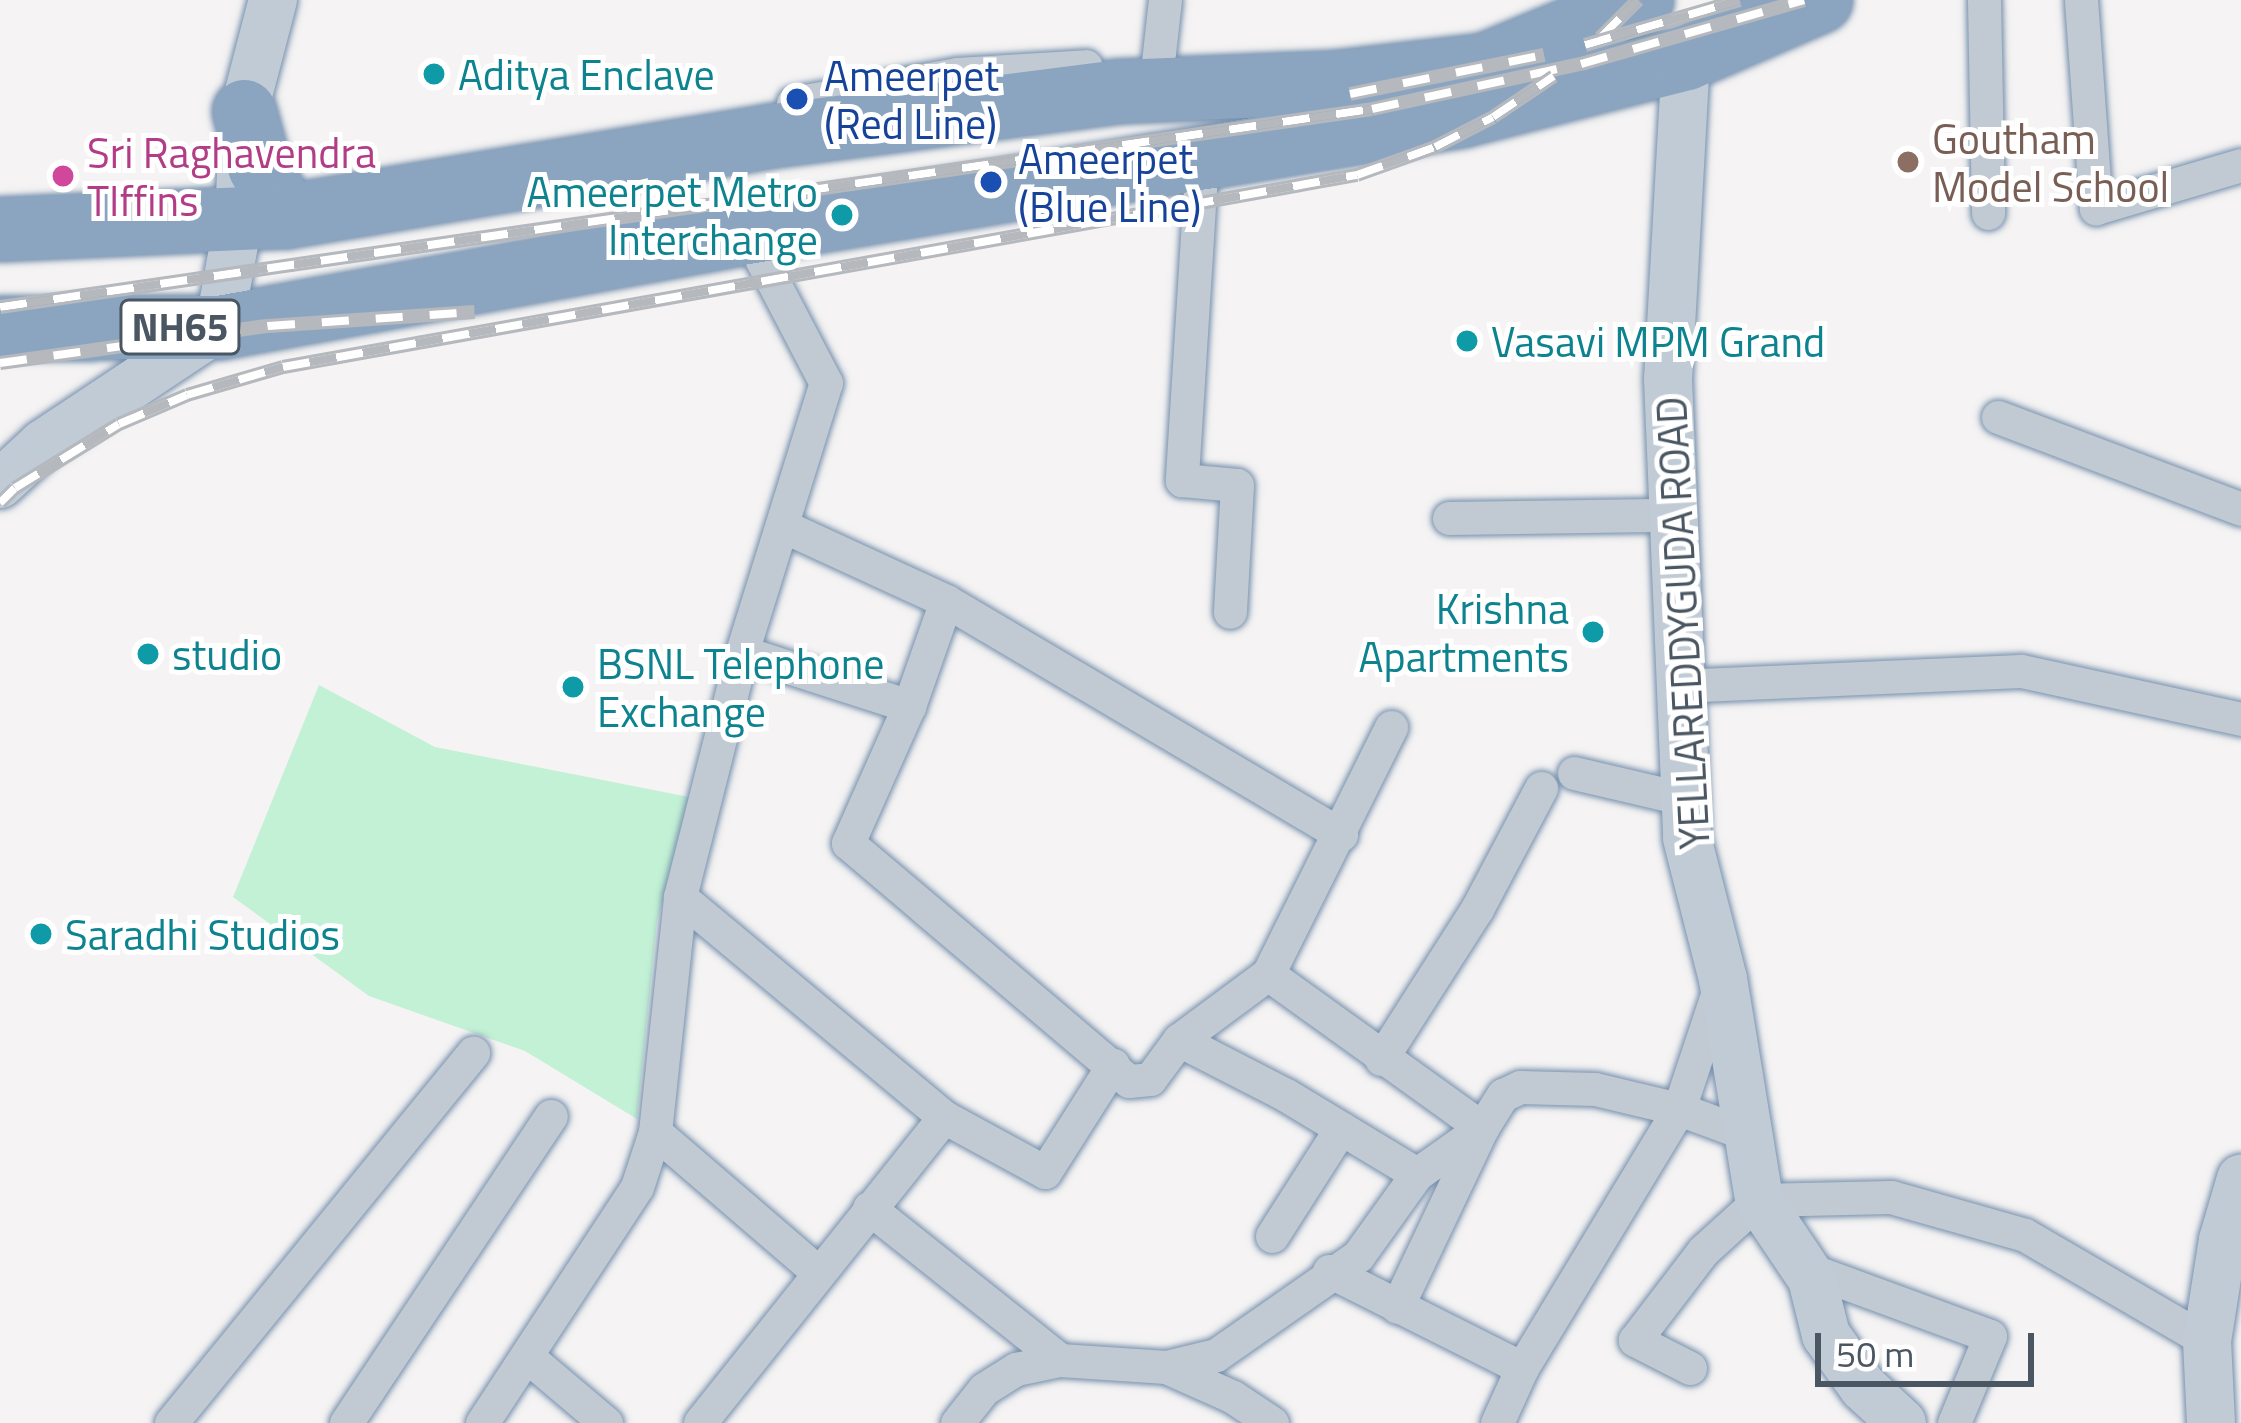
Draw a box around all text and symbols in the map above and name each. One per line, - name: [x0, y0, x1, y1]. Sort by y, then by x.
- place label: Aditya Enclave: [458, 49, 715, 99]
- place label: Ameerpet (Red Line): [824, 50, 999, 148]
- marker: Aditya Enclave: [421, 61, 447, 87]
- marker: Ameerpet (Red Line): [781, 83, 813, 115]
- place label: Goutham Model School: [1932, 113, 2169, 212]
- place label: Sri Raghavendra TIffins: [87, 127, 376, 225]
- place label: Ameerpet (Blue Line): [1018, 133, 1201, 231]
- marker: Goutham Model School: [1895, 149, 1921, 175]
- marker: Sri Raghavendra TIffins: [50, 163, 76, 189]
- place label: Ameerpet Metro Interchange: [527, 166, 818, 264]
- marker: Ameerpet (Blue Line): [975, 166, 1007, 198]
- marker: Ameerpet Metro Interchange: [829, 202, 855, 228]
- road number: NH65: [117, 294, 243, 360]
- place label: Vasavi MPM Grand: [1491, 316, 1825, 366]
- marker: Vasavi MPM Grand: [1454, 328, 1480, 354]
- street label: YELLAREDDYGUDA ROAD: [1645, 395, 1719, 851]
- place label: Krishna Apartments: [1358, 583, 1569, 682]
- marker: Krishna Apartments: [1580, 619, 1606, 645]
- place label: studio: [172, 629, 282, 679]
- place label: BSNL Telephone Exchange: [597, 638, 884, 736]
- marker: studio: [135, 641, 161, 667]
- marker: BSNL Telephone Exchange: [560, 674, 586, 700]
- place label: Saradhi Studios: [65, 909, 340, 959]
- marker: Saradhi Studios: [28, 921, 54, 947]
- scale bar: [1821, 1309, 2040, 1383]
- text: 50 m: [1836, 1326, 1914, 1381]

